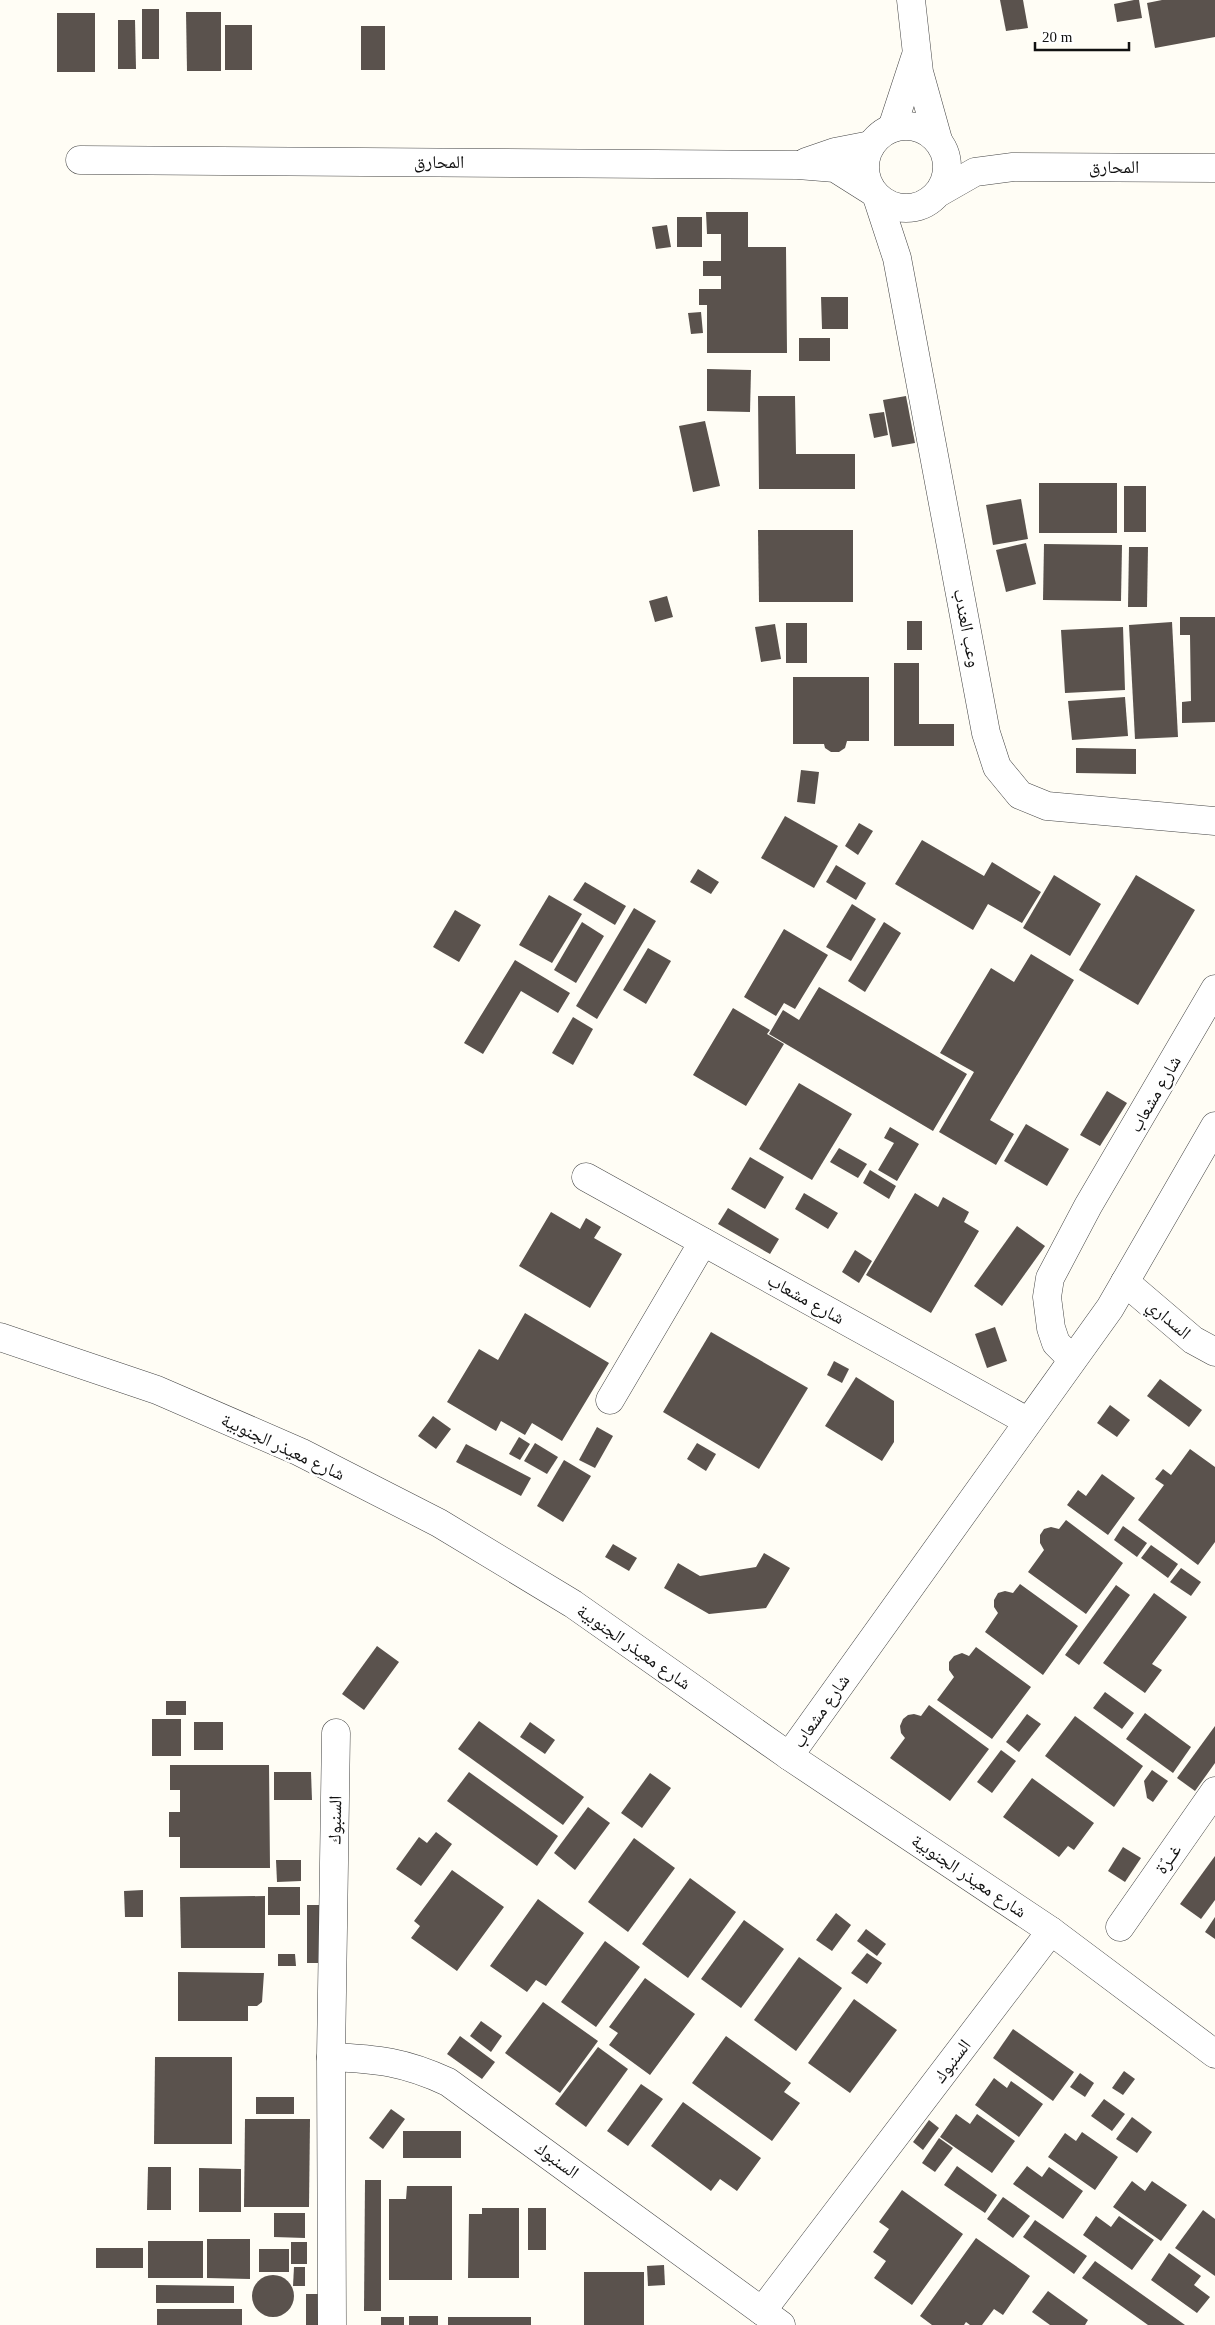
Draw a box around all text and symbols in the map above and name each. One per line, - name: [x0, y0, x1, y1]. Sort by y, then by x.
- scale bar: [1035, 20, 1129, 52]
- text: 20 m: [1042, 29, 1073, 45]
- street label: المحارق: [414, 152, 464, 173]
- street label: المحارق: [1089, 157, 1139, 178]
- street label: وعب العندب: [949, 587, 984, 669]
- street label: شارع مشعاب: [1125, 1052, 1186, 1136]
- street label: شارع مشعاب: [764, 1270, 848, 1329]
- street label: السداري: [1140, 1295, 1195, 1347]
- street label: شارع معيذر الجنوبية: [218, 1410, 348, 1485]
- street label: شارع معيذر الجنوبية: [573, 1600, 695, 1694]
- street label: شارع مشعاب: [788, 1671, 854, 1752]
- street label: السنبوك: [325, 1795, 346, 1845]
- street label: شارع معيذر الجنوبية: [907, 1830, 1030, 1923]
- street label: غــرّة: [1151, 1840, 1185, 1878]
- street label: السنبوك: [929, 2035, 975, 2087]
- street label: السنبوك: [531, 2138, 583, 2183]

